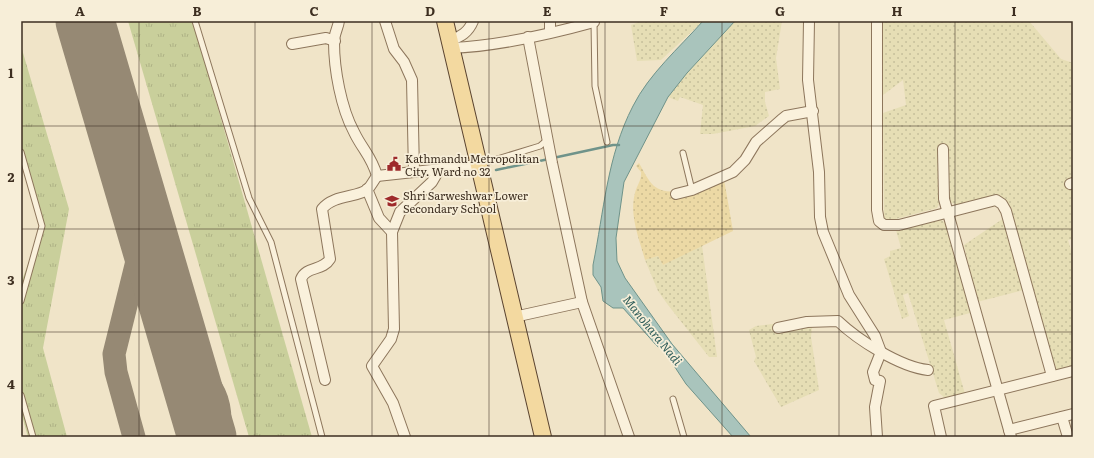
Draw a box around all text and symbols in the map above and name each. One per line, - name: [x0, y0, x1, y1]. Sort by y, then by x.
- text: A: [75, 1, 85, 20]
- text: B: [193, 1, 202, 20]
- text: C: [309, 1, 319, 20]
- text: D: [425, 1, 435, 20]
- text: E: [543, 1, 552, 20]
- text: F: [660, 1, 668, 20]
- text: G: [775, 1, 785, 20]
- text: H: [892, 1, 903, 20]
- text: I: [1011, 1, 1017, 20]
- text: 1: [8, 63, 14, 82]
- place label: Kathmandu Metropolitan City. Ward no 32: [405, 150, 539, 179]
- public building icon: Kathmandu Metropolitan City. Ward no 32: [386, 156, 402, 172]
- text: 2: [8, 167, 15, 186]
- place label: Shri Sarweshwar Lower Secondary School: [403, 187, 529, 216]
- school or university icon: Shri Sarweshwar Lower Secondary School: [384, 193, 400, 209]
- text: 3: [7, 270, 15, 289]
- water label: Manohara Nadi: [619, 291, 687, 369]
- text: 4: [7, 374, 15, 393]

